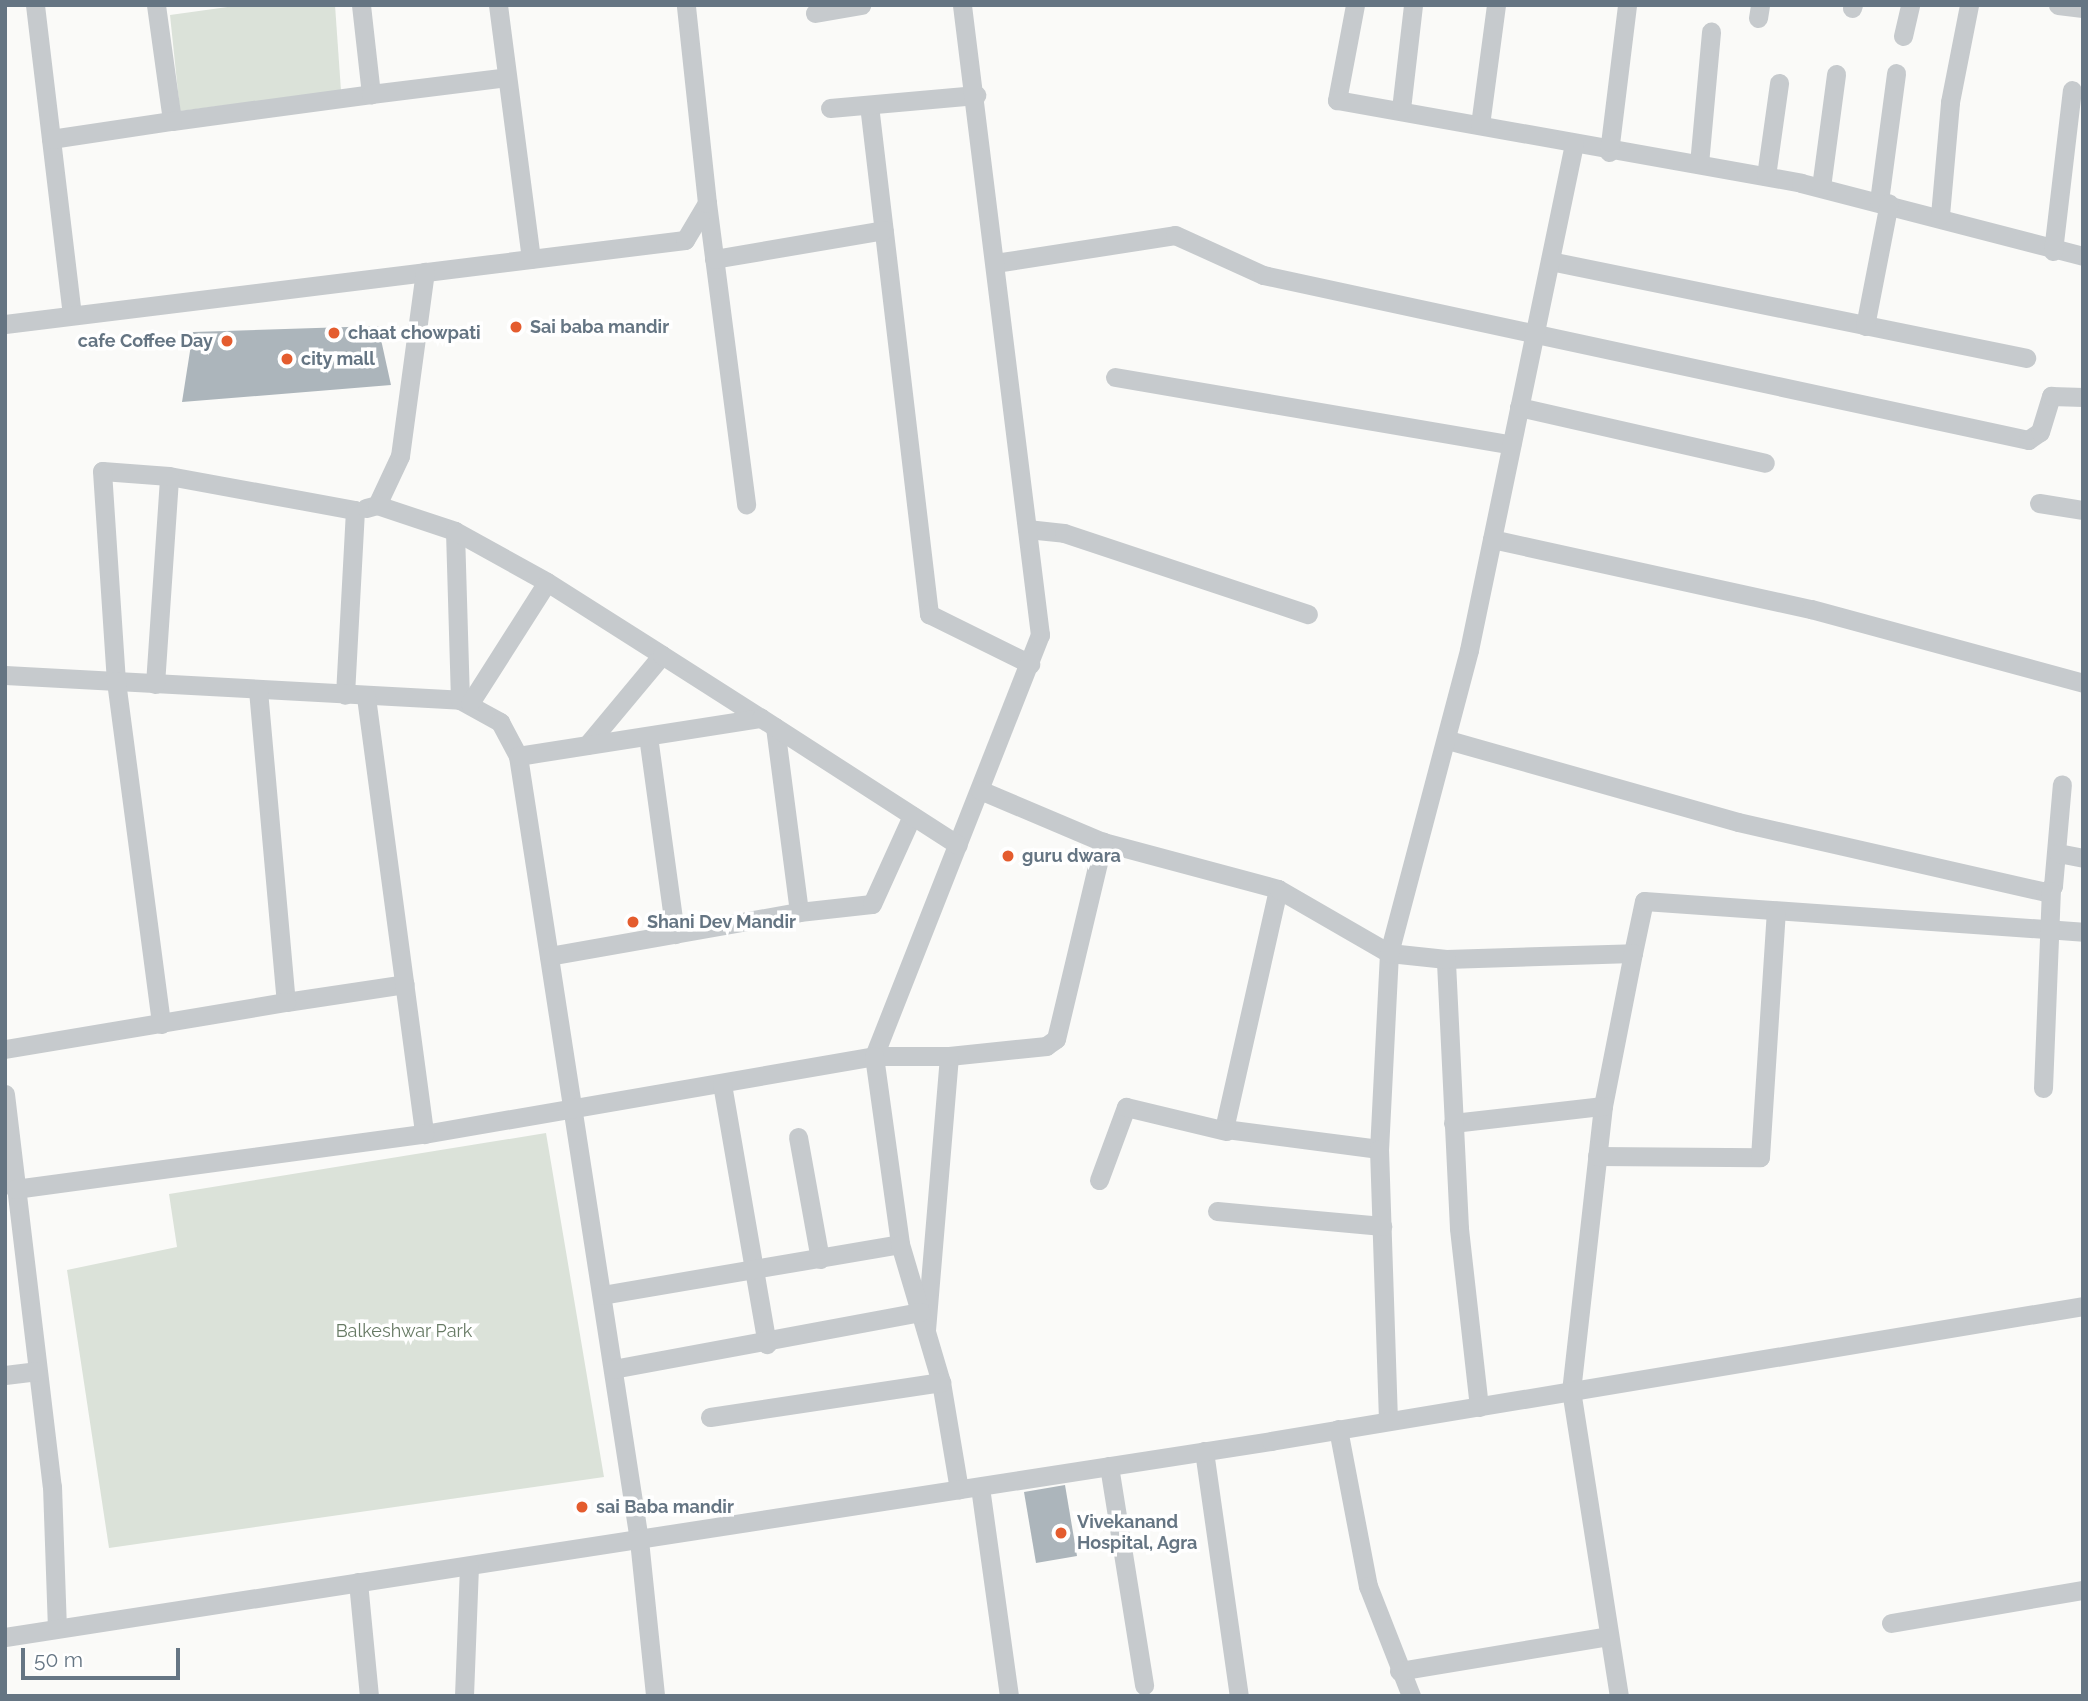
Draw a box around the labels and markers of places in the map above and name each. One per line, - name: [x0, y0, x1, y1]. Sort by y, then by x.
- place label: Sai baba mandir: [530, 316, 669, 338]
- marker: Sai baba mandir: [508, 319, 524, 335]
- place label: chaat chowpati: [348, 322, 481, 344]
- marker: chaat chowpati: [326, 325, 342, 341]
- place label: cafe Coffee Day: [78, 330, 213, 352]
- marker: cafe Coffee Day: [219, 333, 235, 349]
- place label: city mall: [301, 348, 375, 370]
- marker: city mall: [279, 351, 295, 367]
- place label: guru dwara: [1022, 845, 1121, 867]
- marker: guru dwara: [1000, 848, 1016, 864]
- place label: Shani Dev Mandir: [647, 911, 796, 933]
- marker: Shani Dev Mandir: [625, 914, 641, 930]
- place label: sai Baba mandir: [596, 1496, 734, 1518]
- marker: sai Baba mandir: [574, 1499, 590, 1515]
- place label: Vivekanand Hospital, Agra: [1077, 1512, 1198, 1554]
- marker: Vivekanand Hospital, Agra: [1051, 1523, 1071, 1543]

